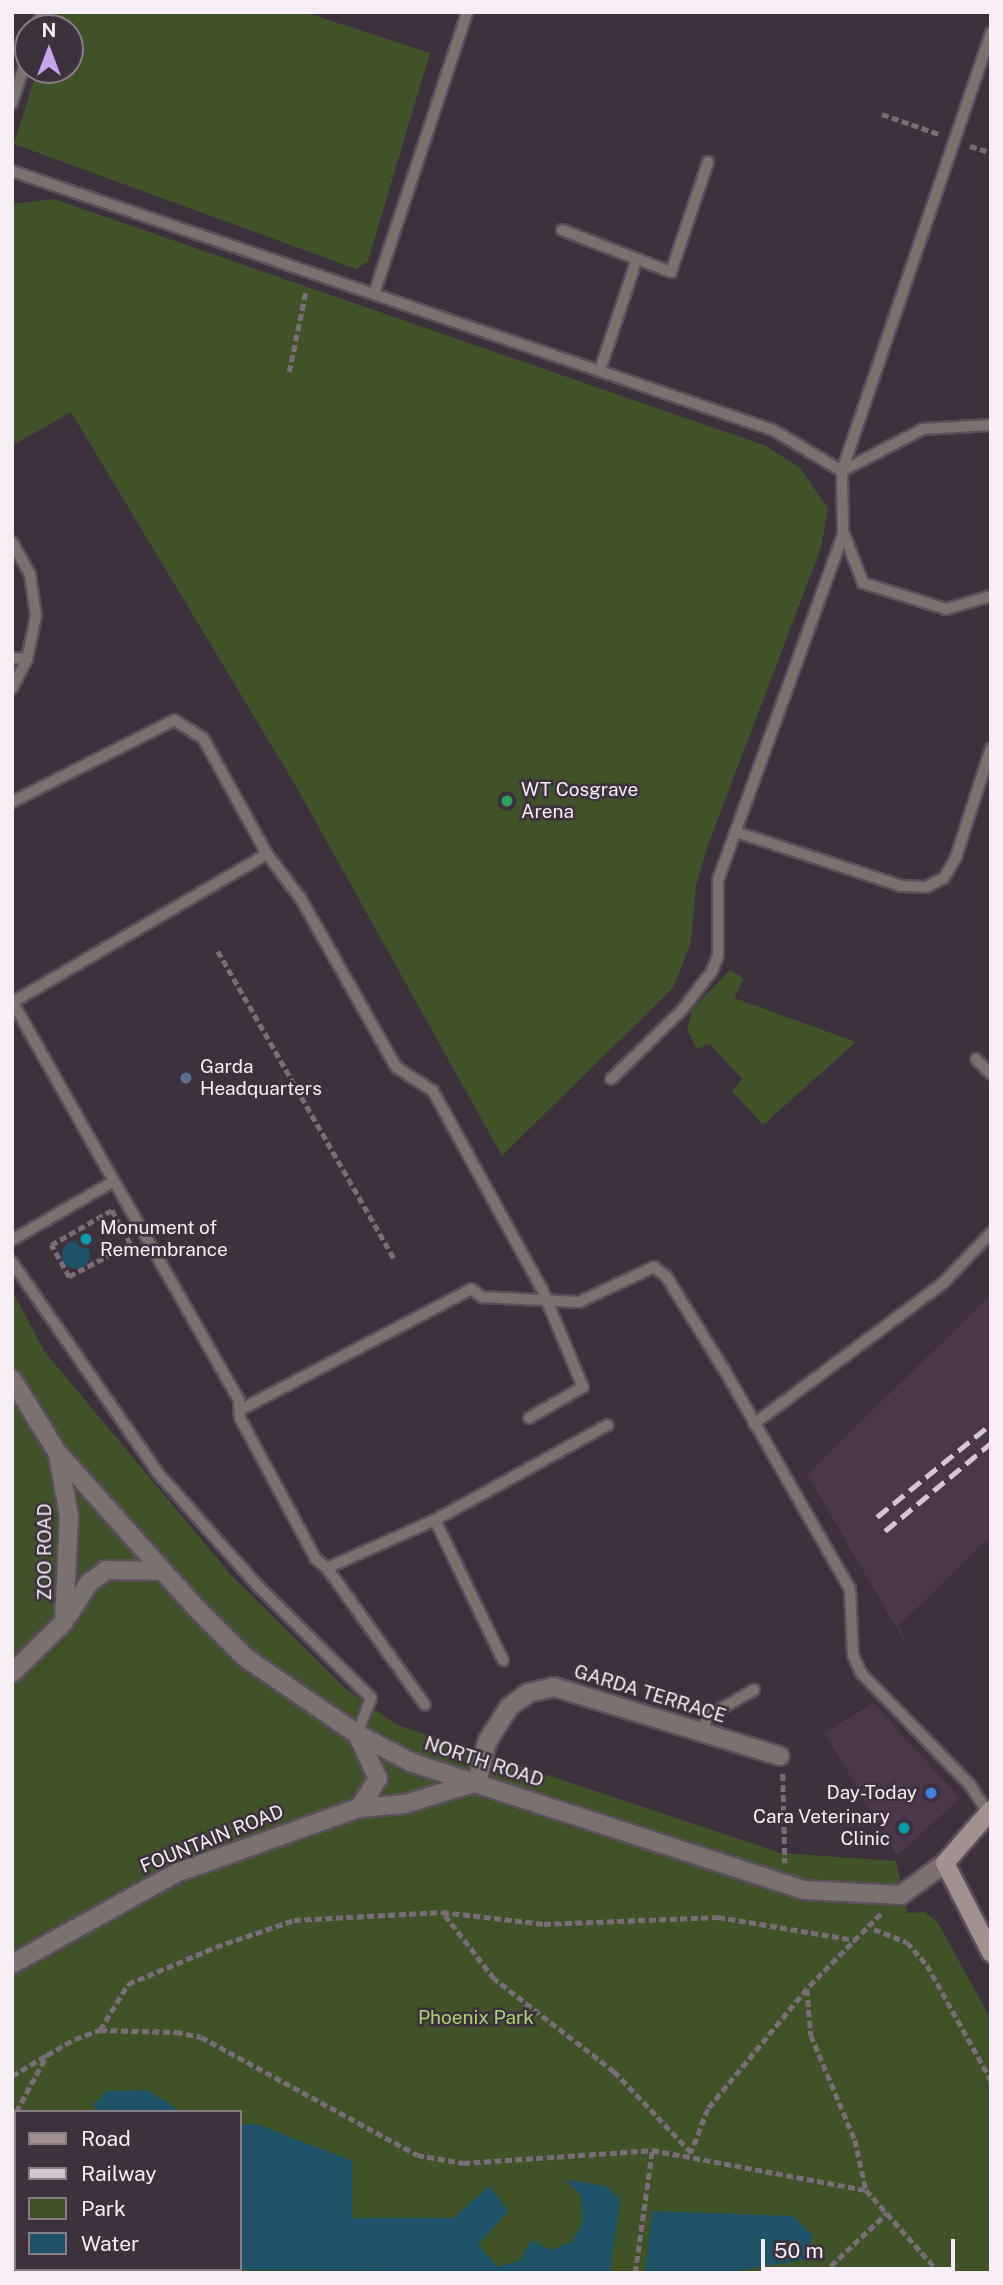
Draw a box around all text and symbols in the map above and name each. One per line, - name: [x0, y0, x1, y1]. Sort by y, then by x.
- north arrow: [14, 14, 84, 84]
- text: N: [42, 19, 56, 41]
- place label: WT Cosgrave Arena: [521, 779, 638, 823]
- marker: WT Cosgrave Arena: [499, 793, 515, 809]
- place label: Garda Headquarters: [200, 1056, 322, 1100]
- marker: Garda Headquarters: [178, 1070, 194, 1086]
- place label: Monument of Remembrance: [100, 1217, 228, 1261]
- marker: Monument of Remembrance: [78, 1231, 94, 1247]
- street label: ZOO ROAD: [34, 1503, 56, 1601]
- street label: GARDA TERRACE: [571, 1660, 729, 1728]
- street label: NORTH ROAD: [422, 1732, 546, 1792]
- place label: Day-Today: [826, 1782, 917, 1804]
- marker: Day-Today: [923, 1785, 939, 1801]
- street label: FOUNTAIN ROAD: [137, 1800, 287, 1878]
- place label: Cara Veterinary Clinic: [753, 1806, 890, 1850]
- marker: Cara Veterinary Clinic: [896, 1820, 912, 1836]
- park label: Phoenix Park: [418, 2007, 534, 2029]
- legend: [14, 2110, 242, 2271]
- text: Road: [81, 2126, 131, 2151]
- text: Railway: [81, 2161, 157, 2186]
- text: Park: [81, 2196, 126, 2221]
- scale bar: [765, 2226, 959, 2270]
- text: Water: [81, 2231, 139, 2256]
- text: 50 m: [774, 2238, 824, 2263]

